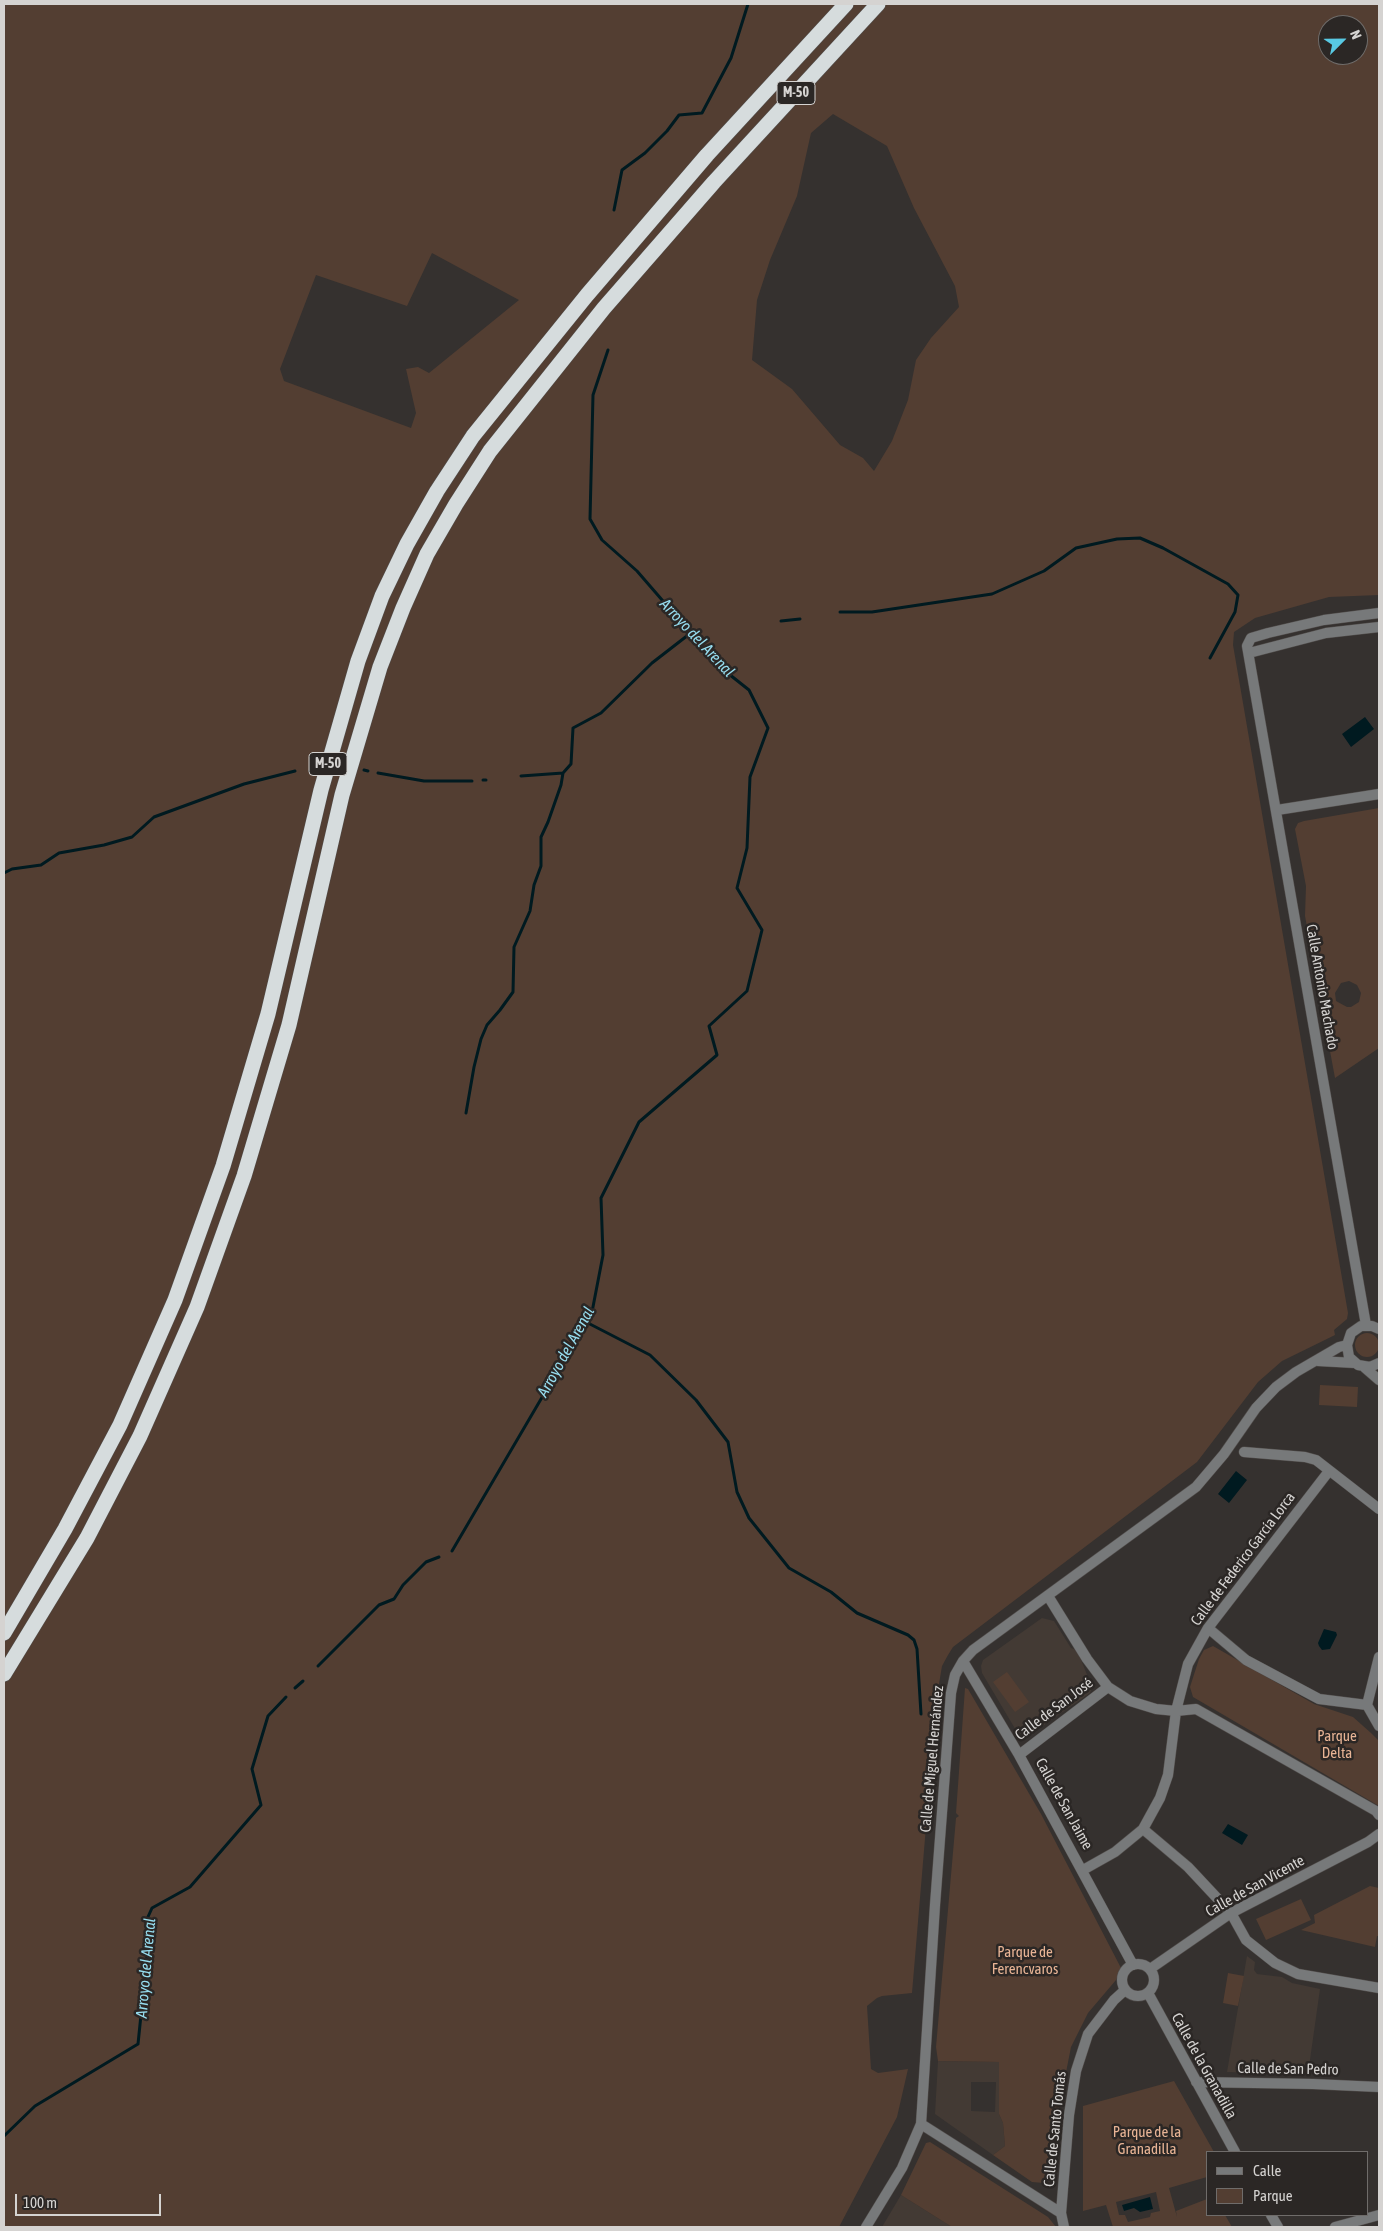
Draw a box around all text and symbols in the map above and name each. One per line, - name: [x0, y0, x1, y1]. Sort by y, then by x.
- north arrow: [1318, 15, 1368, 65]
- text: N: [1347, 28, 1365, 41]
- road number: M-50: [777, 82, 815, 105]
- water label: Arroyo del Arenal: [656, 595, 738, 681]
- road number: M-50: [309, 752, 347, 776]
- street label: Calle Antonio Machado: [1302, 923, 1342, 1051]
- water label: Arroyo del Arenal: [533, 1303, 599, 1401]
- street label: Calle de Federico García Lorca: [1187, 1489, 1299, 1629]
- street label: Calle de San José: [1011, 1674, 1097, 1744]
- street label: Calle de Miguel Hernández: [917, 1685, 947, 1833]
- park label: Parque Delta: [1317, 1727, 1357, 1762]
- street label: Calle de San Jaime: [1031, 1755, 1097, 1853]
- street label: Calle de San Vicente: [1202, 1851, 1308, 1921]
- water label: Arroyo del Arenal: [132, 1917, 160, 2019]
- park label: Parque de Ferencvaros: [992, 1943, 1058, 1978]
- street label: Calle de la Granadilla: [1167, 2010, 1241, 2122]
- street label: Calle de San Pedro: [1237, 2059, 1339, 2079]
- street label: Calle de Santo Tomás: [1040, 2070, 1070, 2188]
- park label: Parque de la Granadilla: [1113, 2123, 1181, 2158]
- legend: [1206, 2151, 1368, 2216]
- text: Calle: [1253, 2162, 1281, 2179]
- scale bar: [18, 2184, 164, 2216]
- text: Parque: [1253, 2187, 1293, 2204]
- text: 100 m: [23, 2194, 57, 2211]

